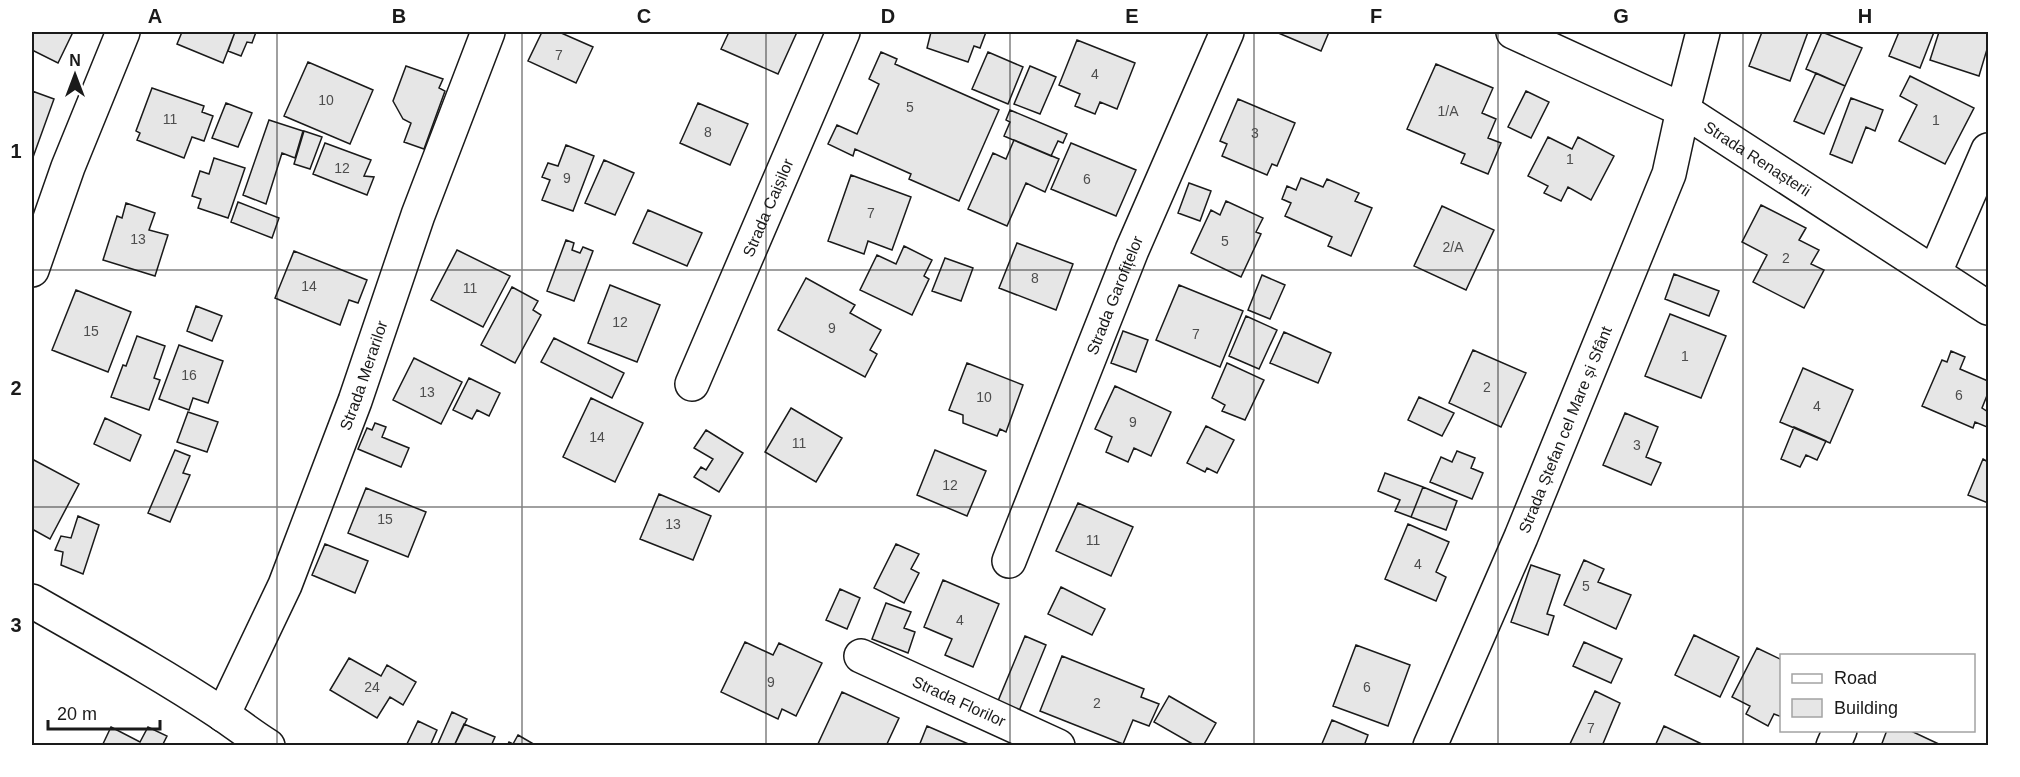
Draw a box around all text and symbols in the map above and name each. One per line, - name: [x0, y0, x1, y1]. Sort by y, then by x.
- text: A: [148, 5, 162, 27]
- text: B: [392, 5, 406, 27]
- text: C: [637, 5, 651, 27]
- text: D: [881, 5, 895, 27]
- text: E: [1125, 5, 1139, 27]
- text: F: [1370, 5, 1382, 27]
- text: G: [1613, 5, 1629, 27]
- text: H: [1858, 5, 1872, 27]
- north arrow: [45, 45, 105, 105]
- house number: 7: [555, 47, 563, 63]
- text: N: [69, 52, 81, 69]
- house number: 4: [1091, 66, 1099, 82]
- house number: 10: [318, 92, 334, 108]
- house number: 5: [906, 99, 914, 115]
- house number: 1/A: [1437, 103, 1459, 119]
- house number: 11: [163, 111, 177, 127]
- house number: 1: [1932, 112, 1940, 128]
- street label: Strada Renașterii: [1701, 118, 1814, 199]
- house number: 8: [704, 124, 712, 140]
- house number: 3: [1251, 125, 1259, 141]
- text: 1: [10, 140, 22, 162]
- house number: 1: [1566, 151, 1574, 167]
- street label: Strada Caișilor: [739, 155, 796, 259]
- house number: 12: [334, 160, 350, 176]
- house number: 9: [563, 170, 571, 186]
- house number: 6: [1083, 171, 1091, 187]
- house number: 7: [867, 205, 875, 221]
- house number: 13: [130, 231, 146, 247]
- street label: Strada Garofițelor: [1083, 232, 1146, 357]
- house number: 5: [1221, 233, 1229, 249]
- house number: 2/A: [1442, 239, 1464, 255]
- house number: 2: [1782, 250, 1790, 266]
- house number: 8: [1031, 270, 1039, 286]
- house number: 14: [301, 278, 317, 294]
- house number: 11: [463, 280, 477, 296]
- house number: 12: [612, 314, 628, 330]
- street label: Strada Merarilor: [336, 318, 390, 432]
- house number: 9: [828, 320, 836, 336]
- house number: 15: [83, 323, 99, 339]
- street label: Strada Ștefan cel Mare și Sfânt: [1515, 323, 1615, 535]
- house number: 7: [1192, 326, 1200, 342]
- house number: 1: [1681, 348, 1689, 364]
- house number: 16: [181, 367, 197, 383]
- text: 2: [10, 377, 22, 399]
- house number: 2: [1483, 379, 1491, 395]
- house number: 13: [419, 384, 435, 400]
- house number: 6: [1955, 387, 1963, 403]
- house number: 10: [976, 389, 992, 405]
- house number: 4: [1813, 398, 1821, 414]
- house number: 9: [1129, 414, 1137, 430]
- house number: 14: [589, 429, 605, 445]
- house number: 11: [792, 435, 806, 451]
- house number: 3: [1633, 437, 1641, 453]
- house number: 12: [942, 477, 958, 493]
- house number: 15: [377, 511, 393, 527]
- house number: 13: [665, 516, 681, 532]
- house number: 11: [1086, 532, 1100, 548]
- house number: 4: [1414, 556, 1422, 572]
- house number: 5: [1582, 578, 1590, 594]
- house number: 4: [956, 612, 964, 628]
- text: 3: [10, 614, 22, 636]
- legend: [1780, 654, 1975, 732]
- text: Road: [1834, 668, 1877, 688]
- street label: Strada Florilor: [910, 672, 1009, 730]
- house number: 9: [767, 674, 775, 690]
- house number: 24: [364, 679, 380, 695]
- house number: 6: [1363, 679, 1371, 695]
- scale bar: [48, 693, 160, 731]
- house number: 2: [1093, 695, 1101, 711]
- text: Building: [1834, 698, 1898, 718]
- text: 20 m: [57, 704, 97, 724]
- house number: 7: [1587, 720, 1595, 736]

